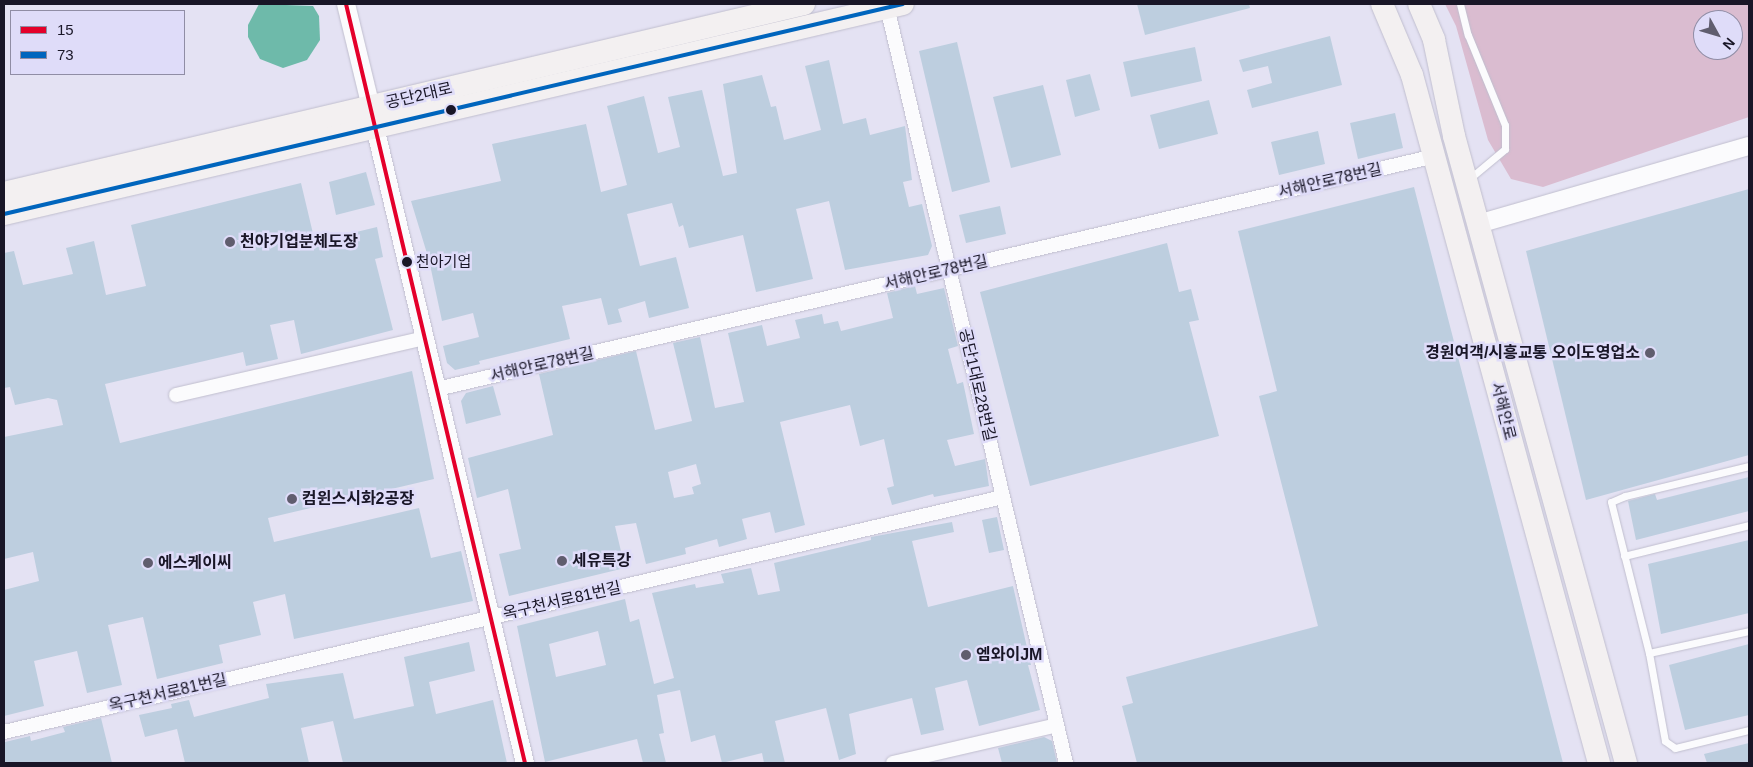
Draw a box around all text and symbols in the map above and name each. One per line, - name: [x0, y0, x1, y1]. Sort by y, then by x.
- legend: [10, 10, 185, 75]
- north arrow: [1693, 10, 1743, 60]
- text: 15: [57, 21, 74, 38]
- text: N: [1719, 35, 1738, 53]
- text: 73: [57, 46, 74, 63]
- street label: 공단2대로: [384, 79, 454, 113]
- unlabelled marker: [446, 105, 456, 115]
- street label: 서해안로78번길: [1276, 160, 1384, 202]
- place label: 천야기업분체도장: [240, 232, 358, 252]
- marker: 천야기업분체도장: [224, 236, 236, 248]
- street label: 서해안로78번길: [882, 252, 990, 294]
- place label: 천아기업: [416, 253, 471, 271]
- marker: 천아기업: [402, 257, 412, 267]
- street label: 공단1대로28번길: [955, 327, 999, 443]
- place label: 경원여객/시흥교통 오이도영업소: [1425, 343, 1640, 363]
- street label: 서해안로78번길: [488, 344, 596, 386]
- marker: 경원여객/시흥교통 오이도영업소: [1644, 347, 1656, 359]
- street label: 서해안로: [1487, 380, 1519, 442]
- place label: 컴윈스시화2공장: [302, 489, 414, 509]
- marker: 컴윈스시화2공장: [286, 493, 298, 505]
- place label: 세유특강: [572, 551, 631, 571]
- place label: 에스케이씨: [158, 553, 232, 573]
- marker: 세유특강: [556, 555, 568, 567]
- marker: 에스케이씨: [142, 557, 154, 569]
- street label: 옥구천서로81번길: [501, 578, 623, 624]
- place label: 엠와이JM: [976, 645, 1042, 665]
- marker: 엠와이JM: [960, 649, 972, 661]
- street label: 옥구천서로81번길: [107, 670, 229, 716]

